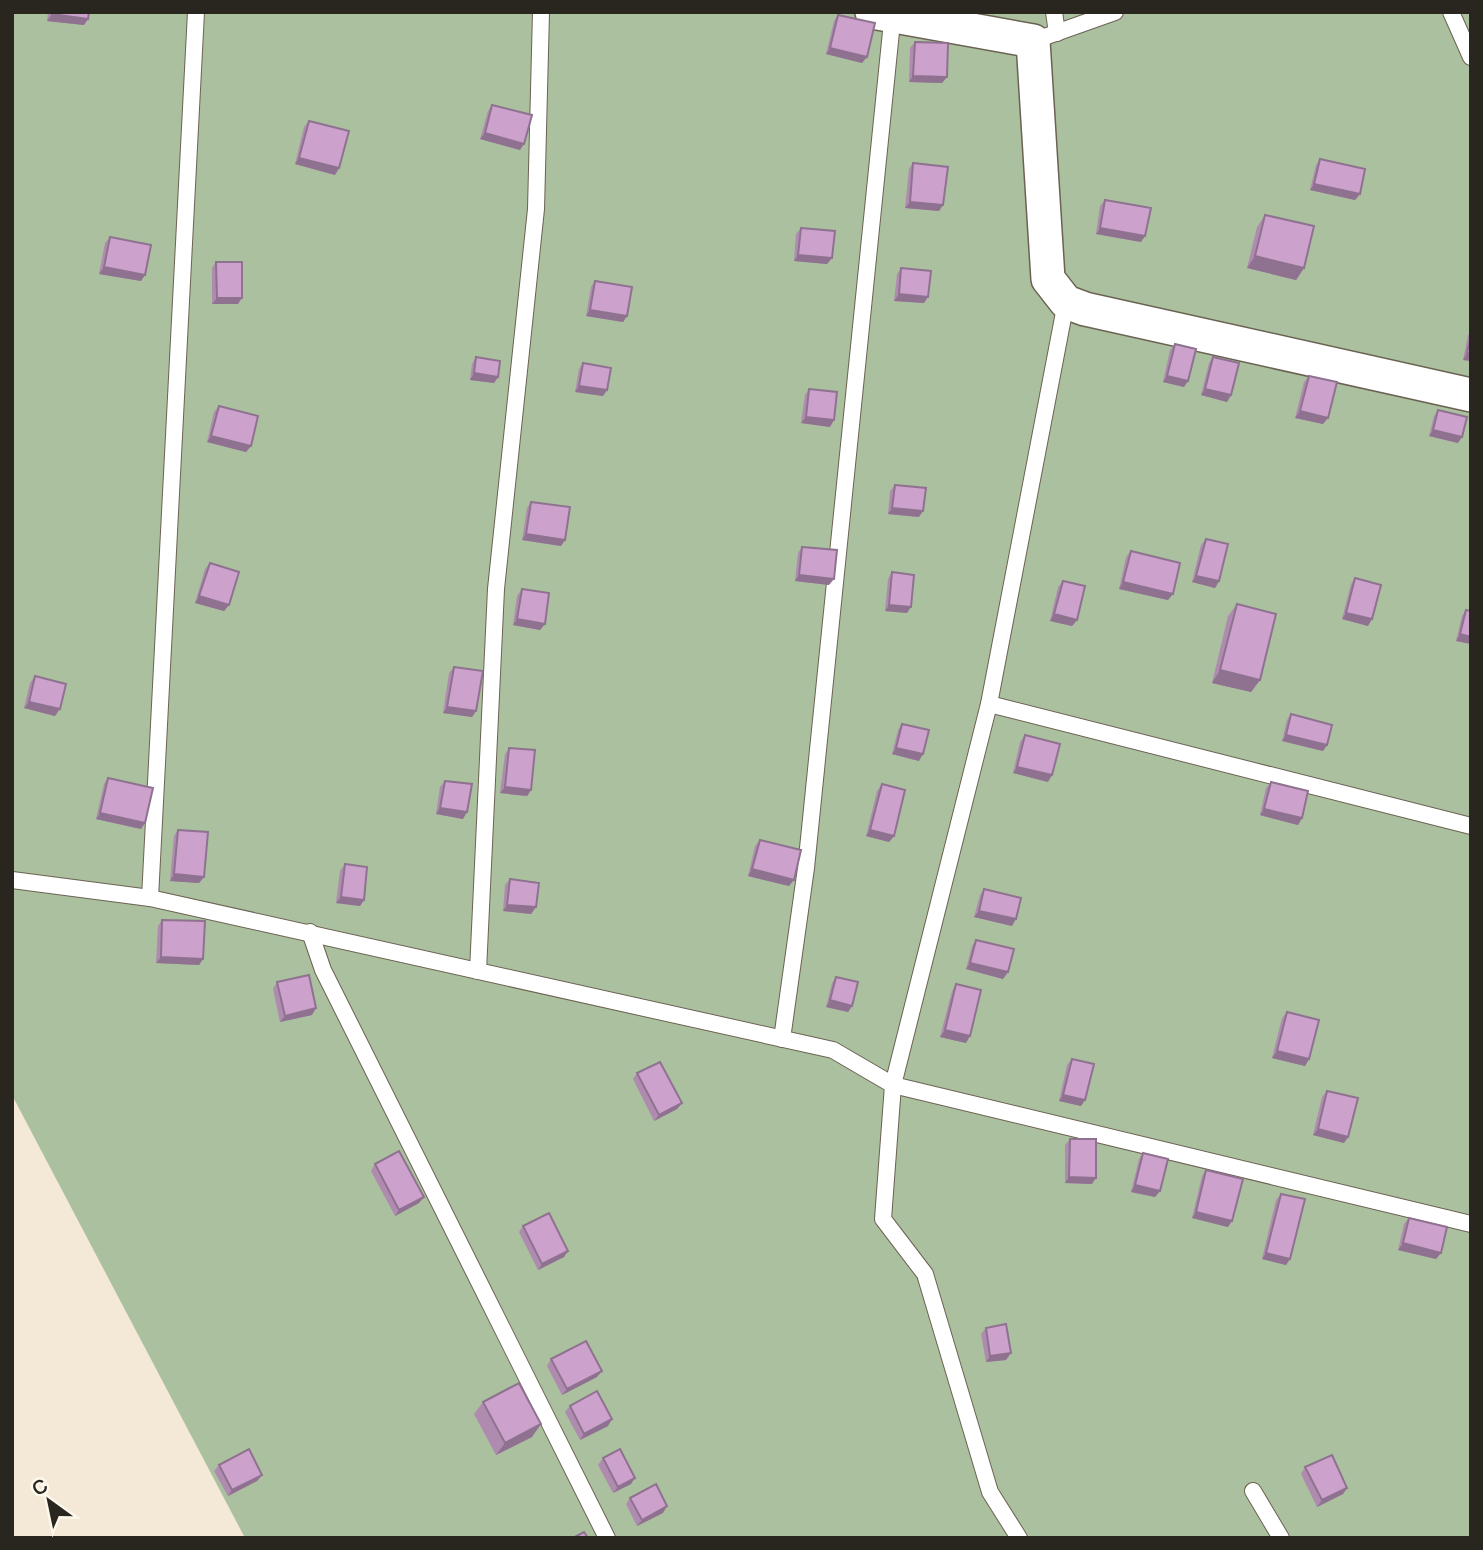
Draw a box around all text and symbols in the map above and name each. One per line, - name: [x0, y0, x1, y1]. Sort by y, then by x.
- north arrow: [14, 1466, 84, 1536]
- text: С: [27, 1472, 53, 1501]

